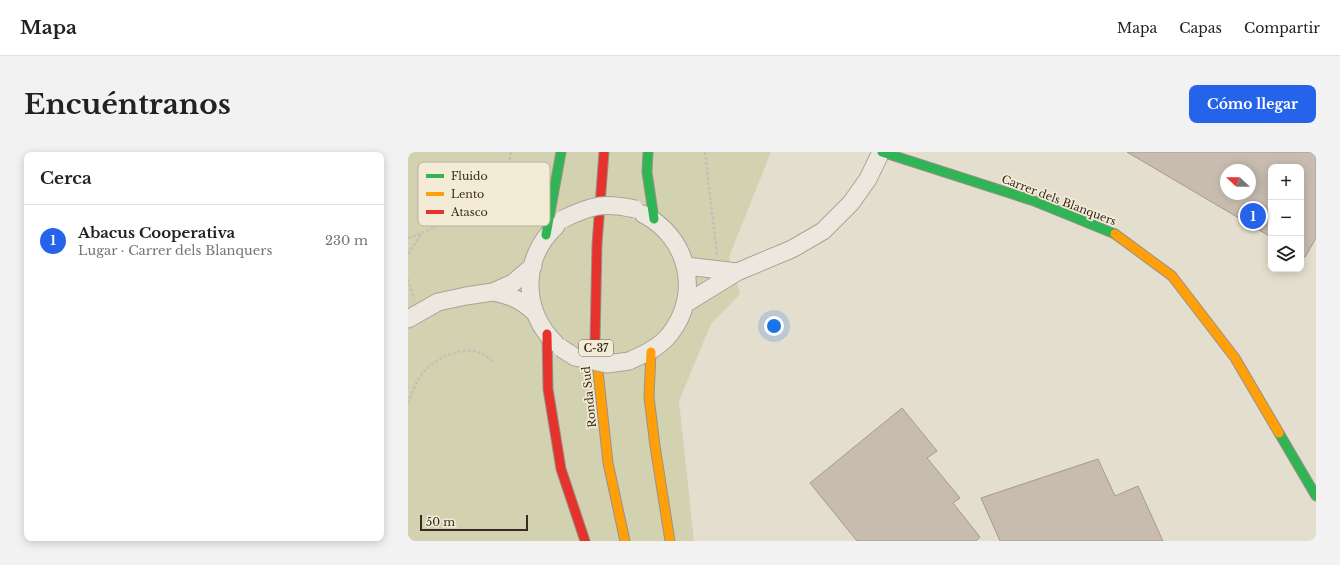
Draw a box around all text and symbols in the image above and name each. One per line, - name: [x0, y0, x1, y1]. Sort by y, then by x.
- text: Mapa: [20, 16, 77, 39]
- text: Mapa: [1117, 19, 1157, 37]
- text: Capas: [1179, 19, 1222, 37]
- text: Compartir: [1244, 19, 1320, 37]
- button: Cómo llegar: [1189, 85, 1316, 123]
- text: Encuéntranos: [24, 87, 231, 122]
- legend: [418, 162, 550, 226]
- north arrow: [1220, 164, 1256, 200]
- map controls: [1268, 164, 1304, 272]
- button: +: [1268, 164, 1304, 200]
- text: Cerca: [40, 168, 92, 189]
- text: Fluido: [451, 169, 488, 183]
- street label: Carrer dels Blanquers: [1000, 172, 1118, 228]
- text: Lento: [451, 187, 484, 201]
- button: −: [1268, 200, 1304, 236]
- pin: 1: [1240, 201, 1266, 231]
- text: Atasco: [450, 205, 488, 219]
- text: Abacus Cooperativa: [78, 223, 235, 242]
- text: 1: [50, 232, 56, 249]
- text: 230 m: [325, 232, 368, 249]
- button: layers: [1268, 236, 1304, 272]
- text: Lugar · Carrer dels Blanquers: [78, 242, 272, 259]
- your location: [764, 316, 784, 336]
- road number: C-37: [579, 340, 613, 356]
- street label: Ronda Sud: [579, 365, 599, 428]
- scale bar: [420, 513, 528, 532]
- text: 50 m: [426, 515, 455, 529]

